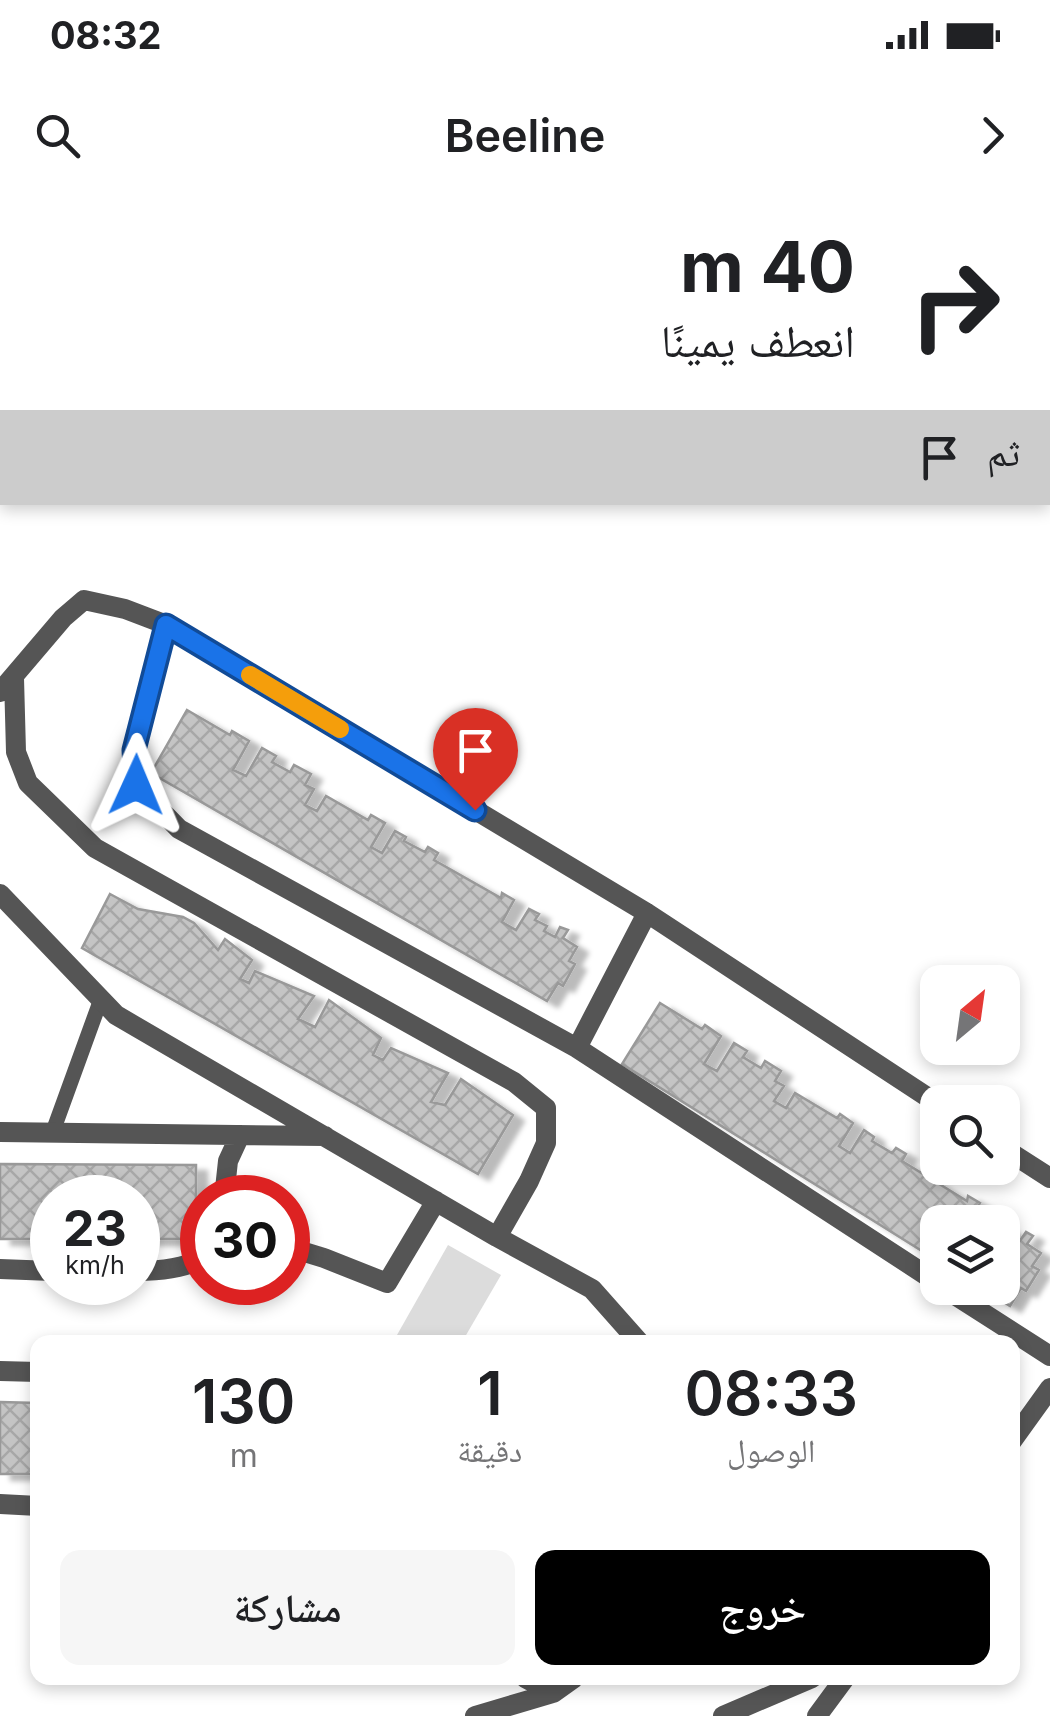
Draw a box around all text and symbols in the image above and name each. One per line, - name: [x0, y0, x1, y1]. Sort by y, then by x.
- text: 08:32: [50, 12, 162, 58]
- icon: search: [30, 108, 85, 163]
- text: Beeline: [445, 108, 605, 163]
- icon: forward: [965, 108, 1020, 163]
- text: 40 m: [680, 224, 855, 309]
- icon: right: [890, 240, 1020, 370]
- text: انعطف يمينًا: [661, 313, 855, 368]
- text: ثم: [987, 429, 1020, 475]
- icon: arrive: [912, 430, 967, 485]
- pin: [433, 708, 518, 811]
- icon: arrive: [448, 723, 503, 778]
- position arrow: [84, 733, 188, 837]
- north arrow: [920, 965, 1020, 1065]
- map controls: [920, 965, 1020, 1305]
- button: search: [920, 1085, 1020, 1185]
- speed limit sign: 30: [180, 1175, 310, 1305]
- text: 23: [63, 1198, 127, 1258]
- button: layers: [920, 1205, 1020, 1305]
- text: km/h: [65, 1250, 125, 1280]
- text: 1: [477, 1357, 503, 1429]
- text: 08:33: [684, 1357, 858, 1429]
- text: 130: [192, 1365, 295, 1437]
- text: دقيقة: [457, 1431, 522, 1470]
- text: الوصول: [727, 1431, 815, 1470]
- text: m: [230, 1436, 258, 1475]
- button: مشاركة: [60, 1550, 515, 1665]
- button: خروج: [535, 1550, 990, 1665]

